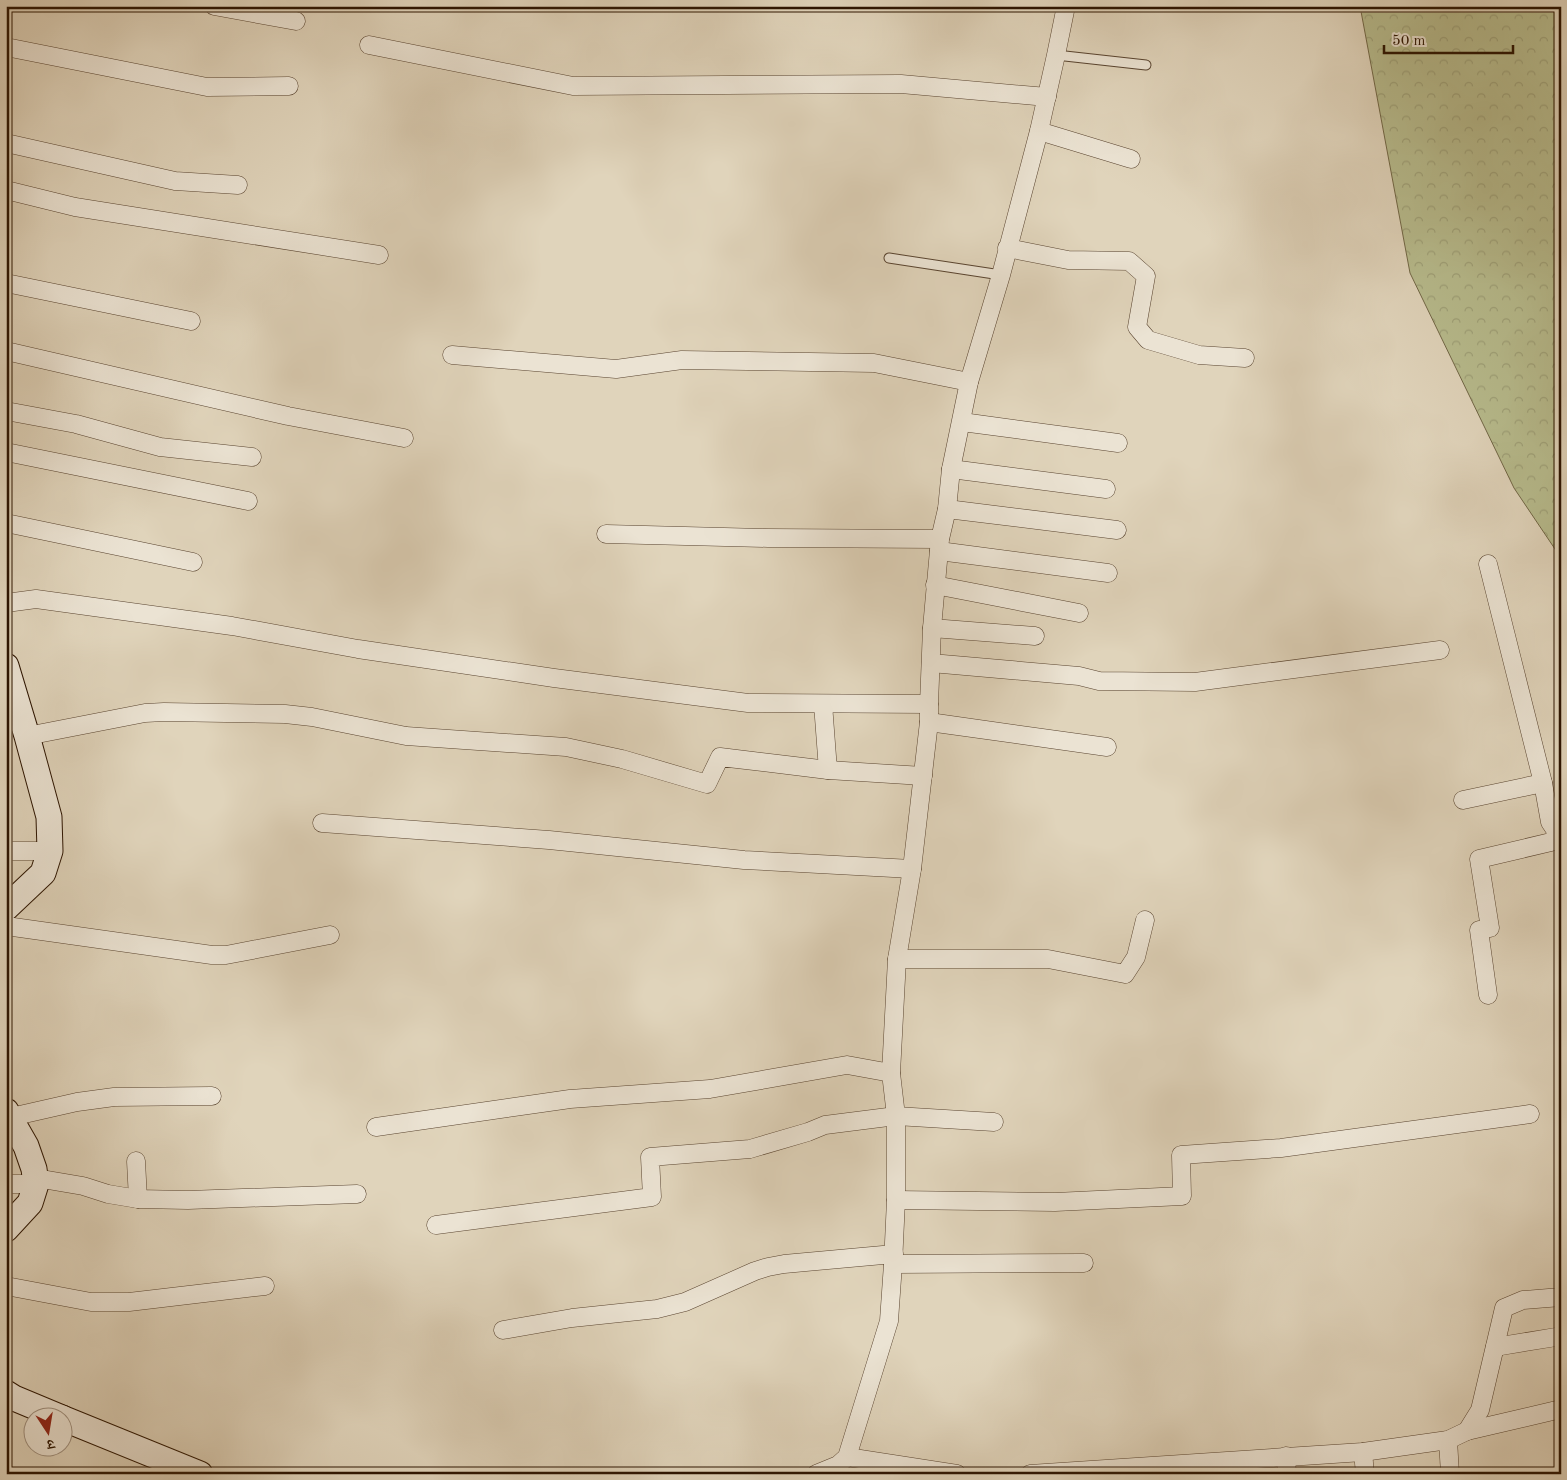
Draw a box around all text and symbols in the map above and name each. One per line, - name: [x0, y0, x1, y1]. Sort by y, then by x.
- scale bar: [1384, 22, 1513, 54]
- text: 50 m: [1392, 34, 1426, 49]
- north arrow: [22, 1408, 72, 1458]
- text: उ: [45, 1436, 56, 1452]

